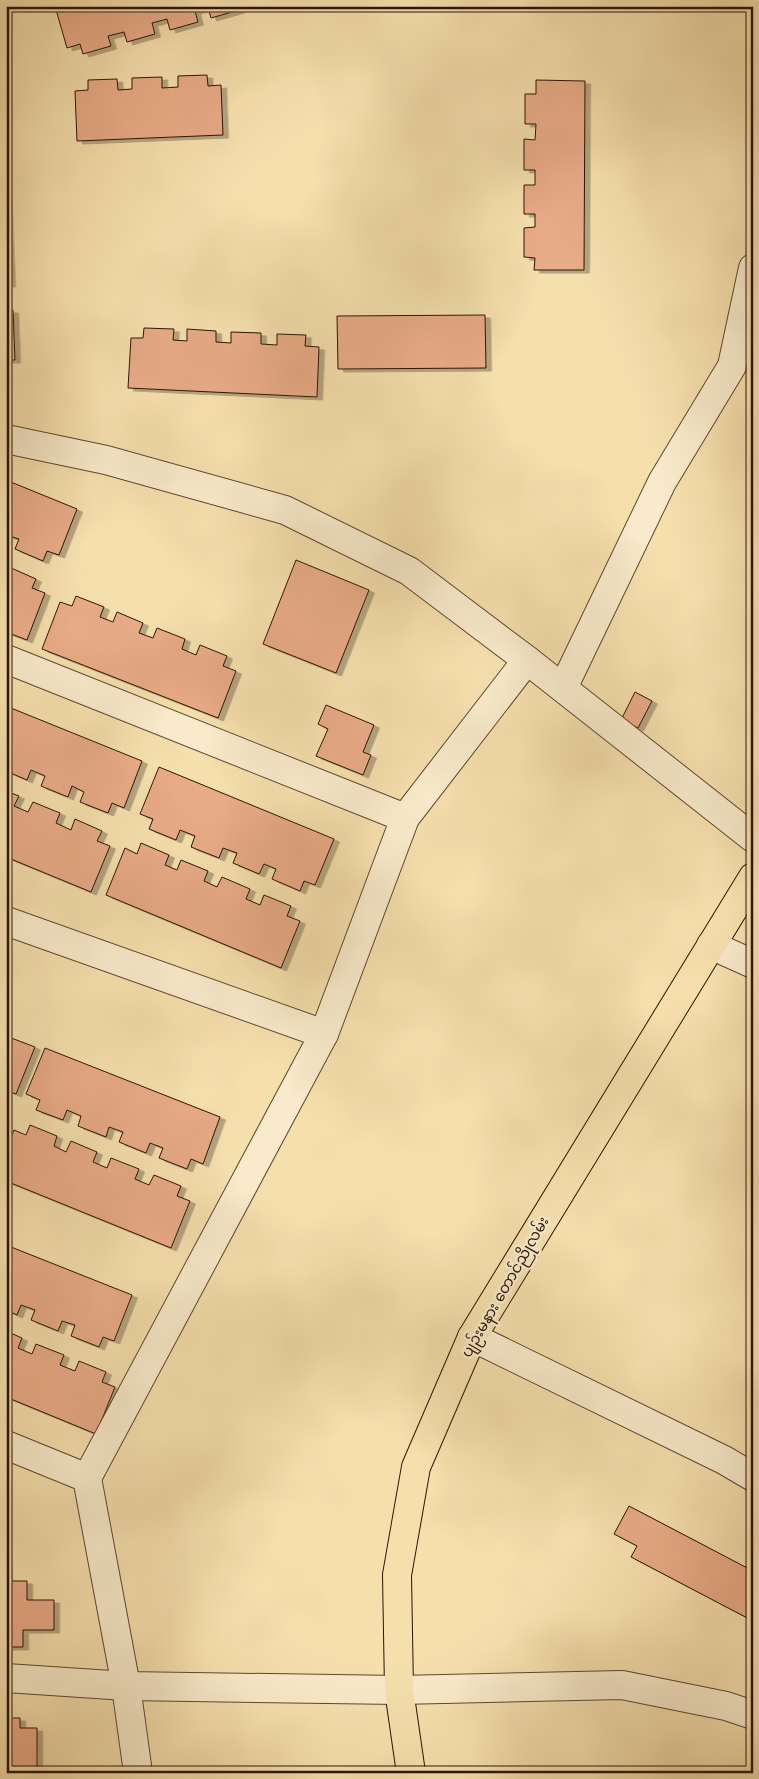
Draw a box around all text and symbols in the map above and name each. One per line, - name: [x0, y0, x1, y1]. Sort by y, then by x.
- street label: ပျဉ်းမနား တောင်ညိုလမ်း: [457, 1213, 555, 1362]

